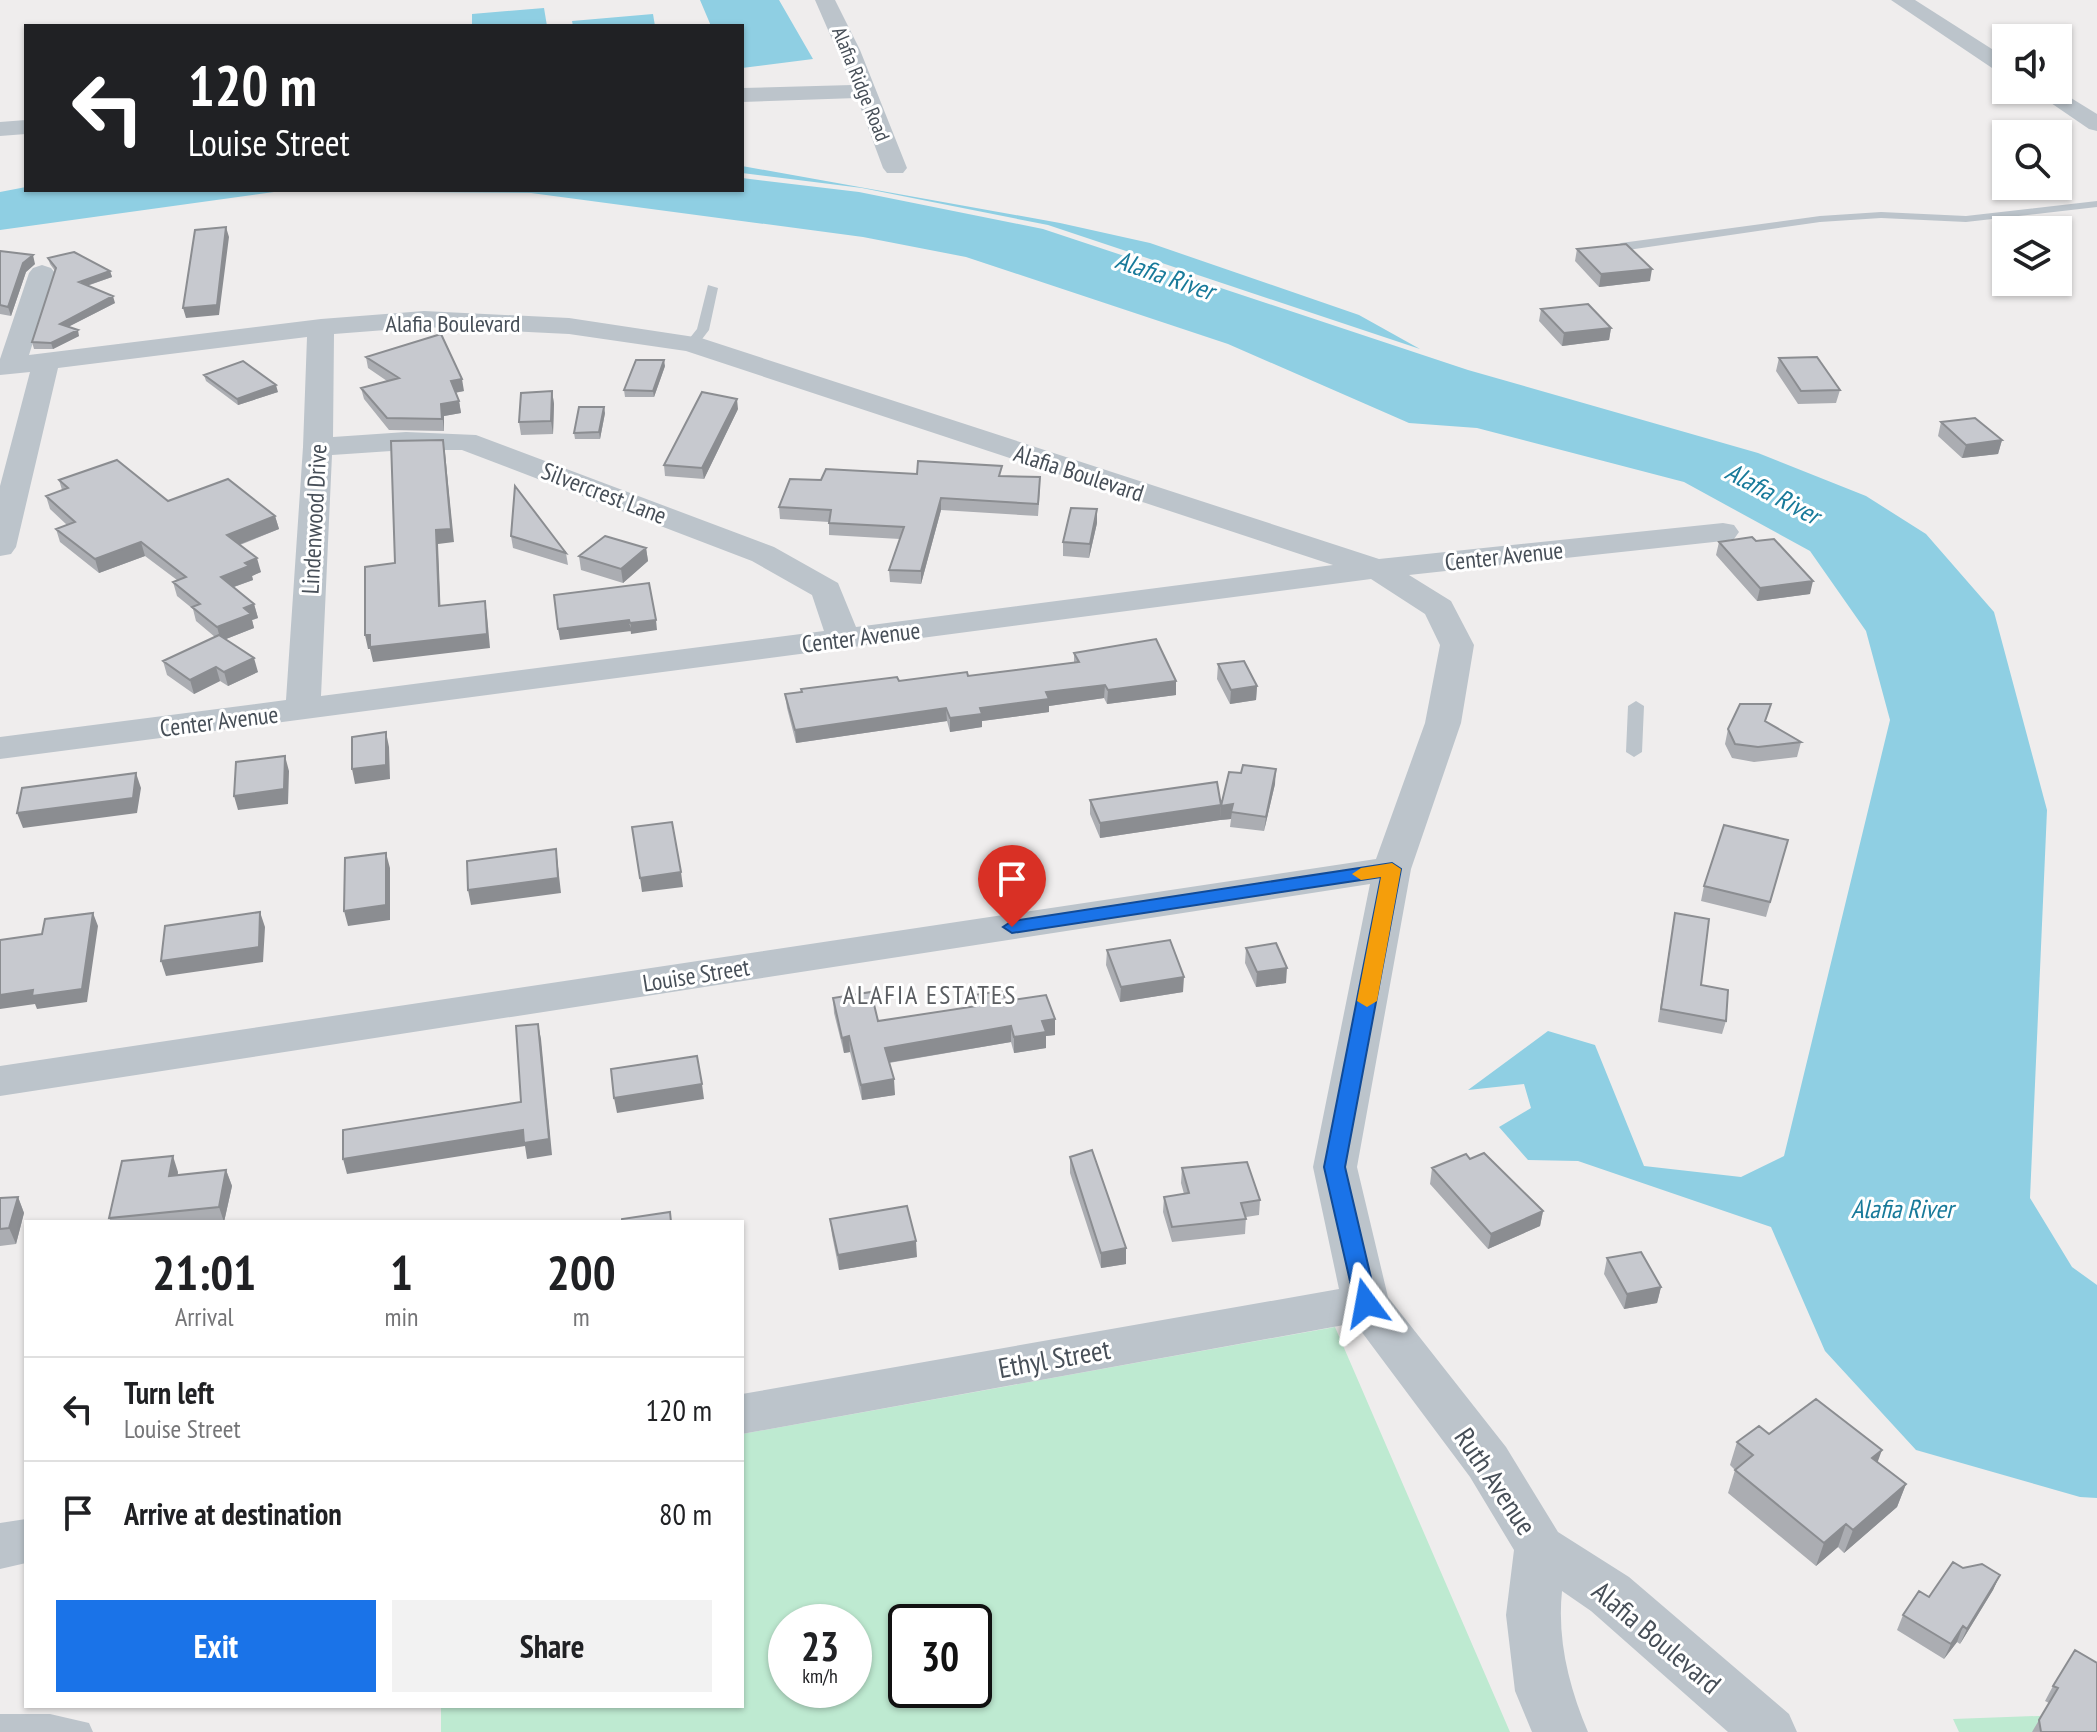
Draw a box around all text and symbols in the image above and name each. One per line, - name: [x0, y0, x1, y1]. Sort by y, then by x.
- street label: Alafia Ridge Road: [826, 23, 896, 145]
- map controls: [1992, 24, 2072, 296]
- button: sound: [1992, 24, 2072, 104]
- text: 120 m: [188, 49, 317, 121]
- icon: left: [56, 56, 160, 160]
- text: Louise Street: [188, 119, 350, 166]
- button: search: [1992, 120, 2072, 200]
- button: layers: [1992, 216, 2072, 296]
- water label: Alafia River: [1111, 243, 1222, 308]
- street label: Alafia Boulevard: [386, 308, 520, 339]
- street label: Alafia Boulevard: [1010, 437, 1148, 509]
- street label: Lindenwood Drive: [295, 443, 333, 595]
- water label: Alafia River: [1720, 454, 1829, 533]
- street label: Silvercrest Lane: [537, 455, 671, 531]
- street label: Center Avenue: [1443, 534, 1565, 578]
- street label: Center Avenue: [800, 614, 922, 660]
- street label: Center Avenue: [158, 698, 280, 744]
- pin: [978, 845, 1046, 927]
- icon: arrive: [990, 857, 1034, 901]
- street label: Louise Street: [640, 951, 752, 999]
- district label: ALAFIA ESTATES: [843, 978, 1017, 1011]
- water label: Alafia River: [1851, 1192, 1957, 1225]
- text: 21:01: [152, 1241, 256, 1303]
- text: 1: [390, 1241, 413, 1303]
- text: 200: [547, 1241, 616, 1303]
- position arrow: [1324, 1261, 1408, 1345]
- text: Arrival: [175, 1300, 234, 1333]
- text: min: [384, 1300, 418, 1333]
- text: m: [573, 1300, 590, 1333]
- street label: Ethyl Street: [995, 1330, 1113, 1386]
- text: Turn left: [124, 1373, 214, 1412]
- icon: left: [56, 1387, 100, 1431]
- text: 120 m: [646, 1390, 712, 1429]
- text: Louise Street: [124, 1412, 241, 1445]
- street label: Ruth Avenue: [1447, 1420, 1545, 1542]
- icon: arrive: [56, 1491, 100, 1535]
- text: Arrive at destination: [124, 1494, 342, 1533]
- text: 80 m: [659, 1494, 712, 1533]
- street label: Alafia Boulevard: [1585, 1572, 1729, 1702]
- button: Exit: [56, 1600, 376, 1692]
- button: Share: [392, 1600, 712, 1692]
- speed limit sign: 30: [888, 1604, 992, 1708]
- text: 23: [801, 1620, 839, 1672]
- text: km/h: [802, 1663, 838, 1689]

